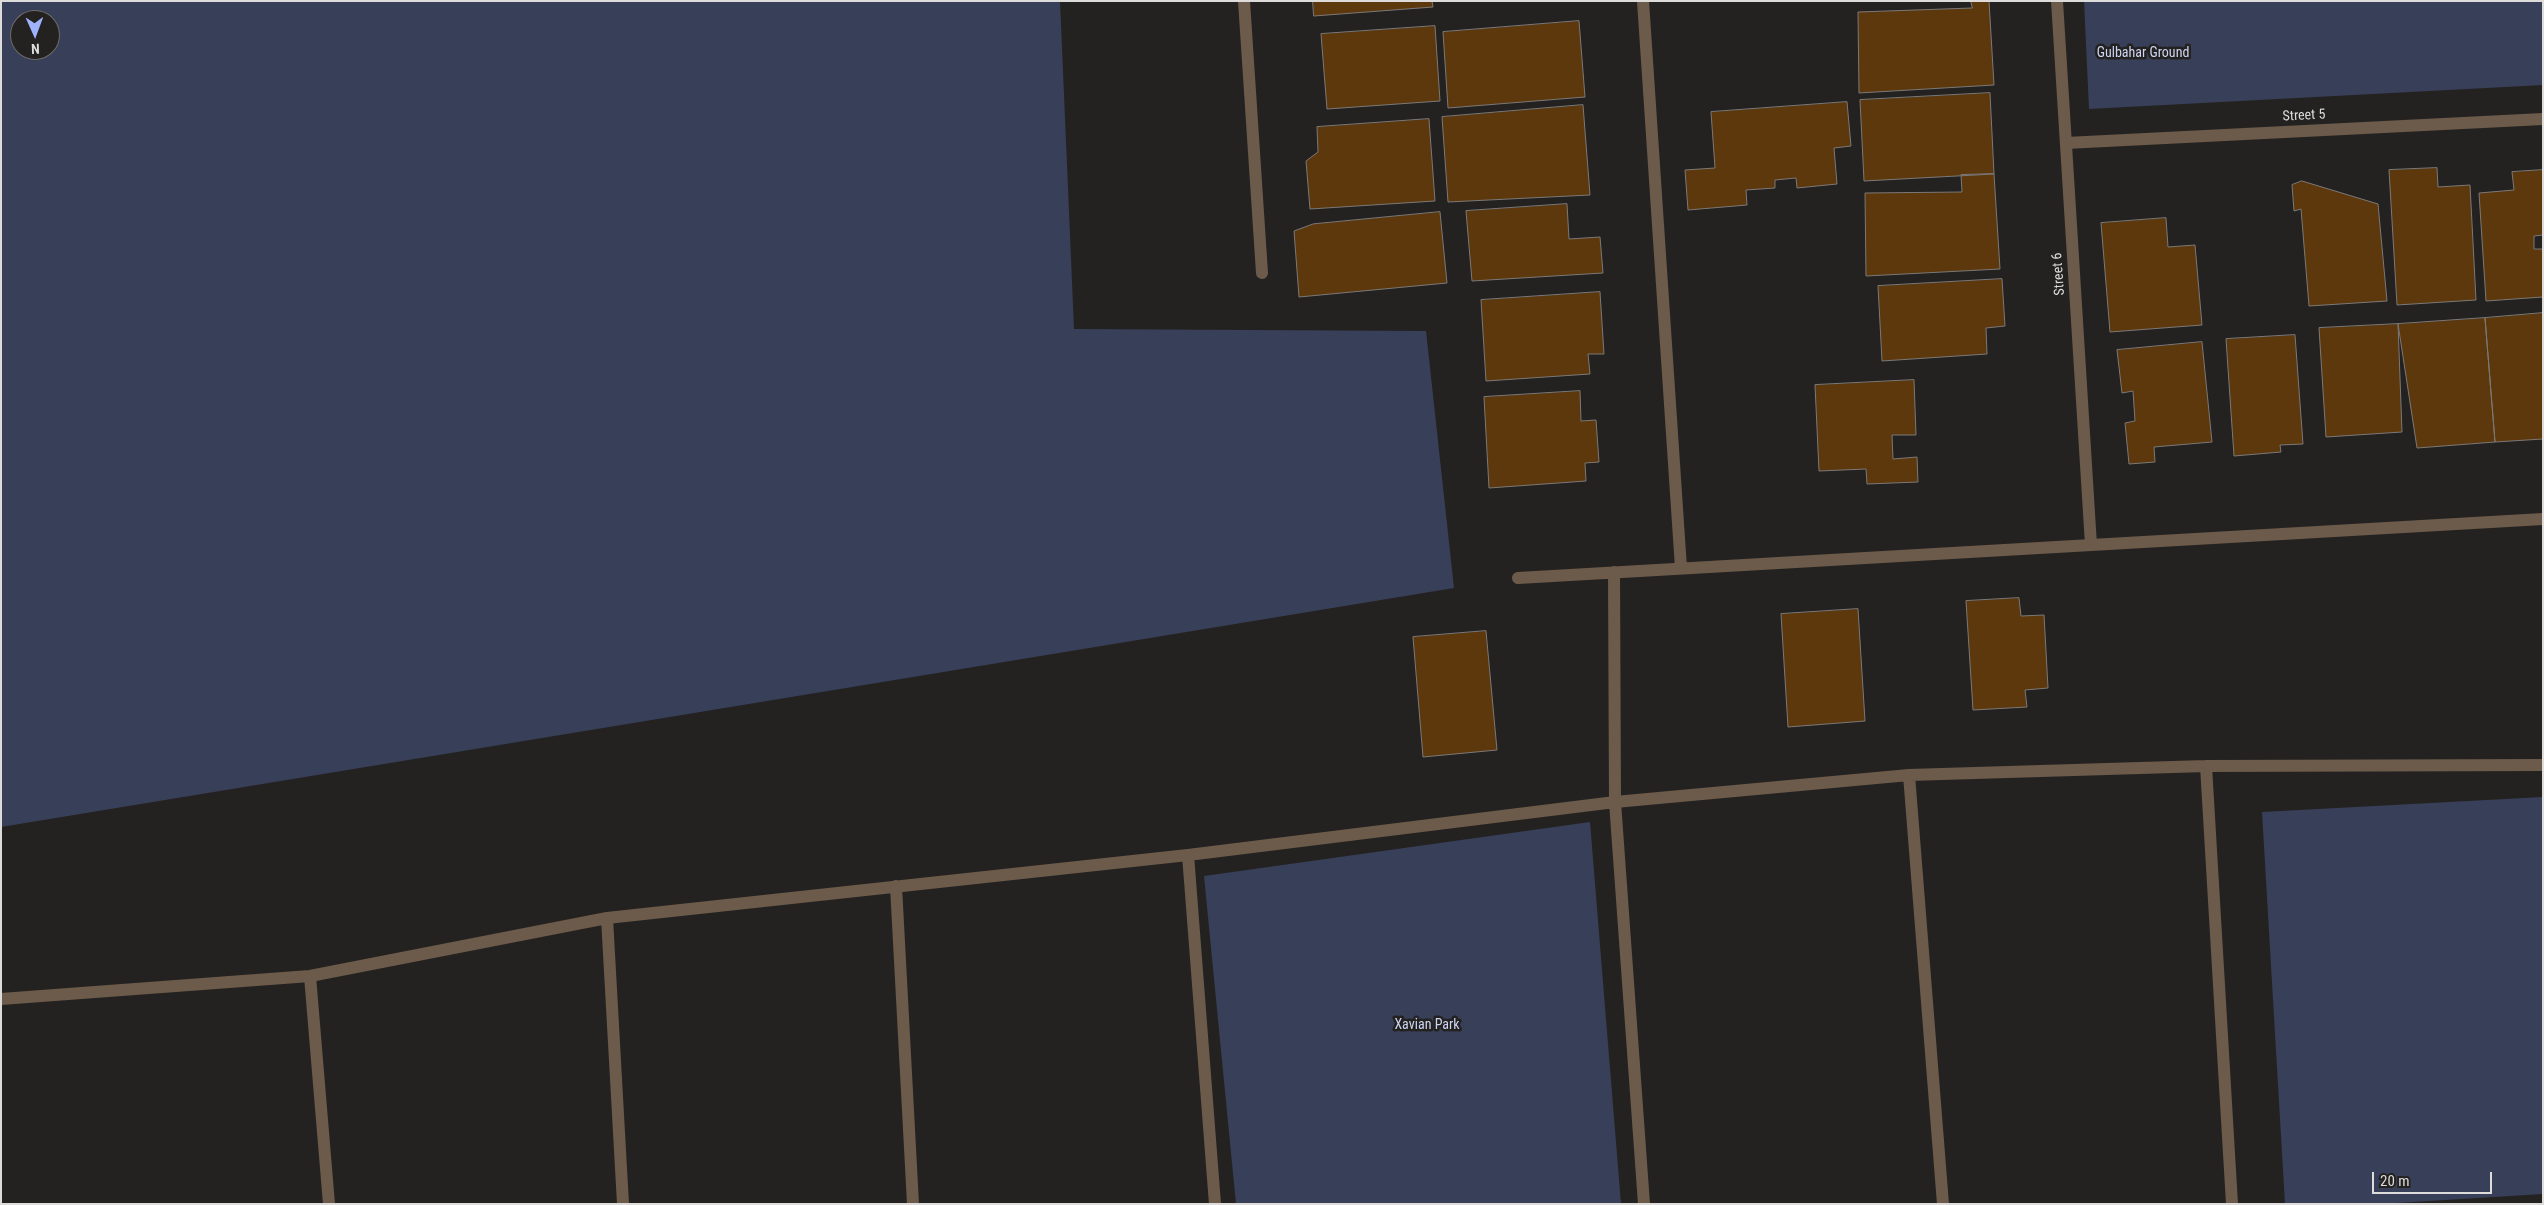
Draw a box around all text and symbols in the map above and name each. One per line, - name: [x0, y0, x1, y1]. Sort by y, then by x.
- north arrow: [10, 10, 60, 60]
- text: N: [31, 41, 40, 57]
- park label: Gulbahar Ground: [2097, 45, 2189, 61]
- street label: Street 5: [2282, 106, 2326, 126]
- street label: Street 6: [2049, 252, 2069, 296]
- park label: Xavian Park: [1394, 1017, 1460, 1033]
- scale bar: [2374, 1162, 2494, 1194]
- text: 20 m: [2380, 1172, 2410, 1190]

